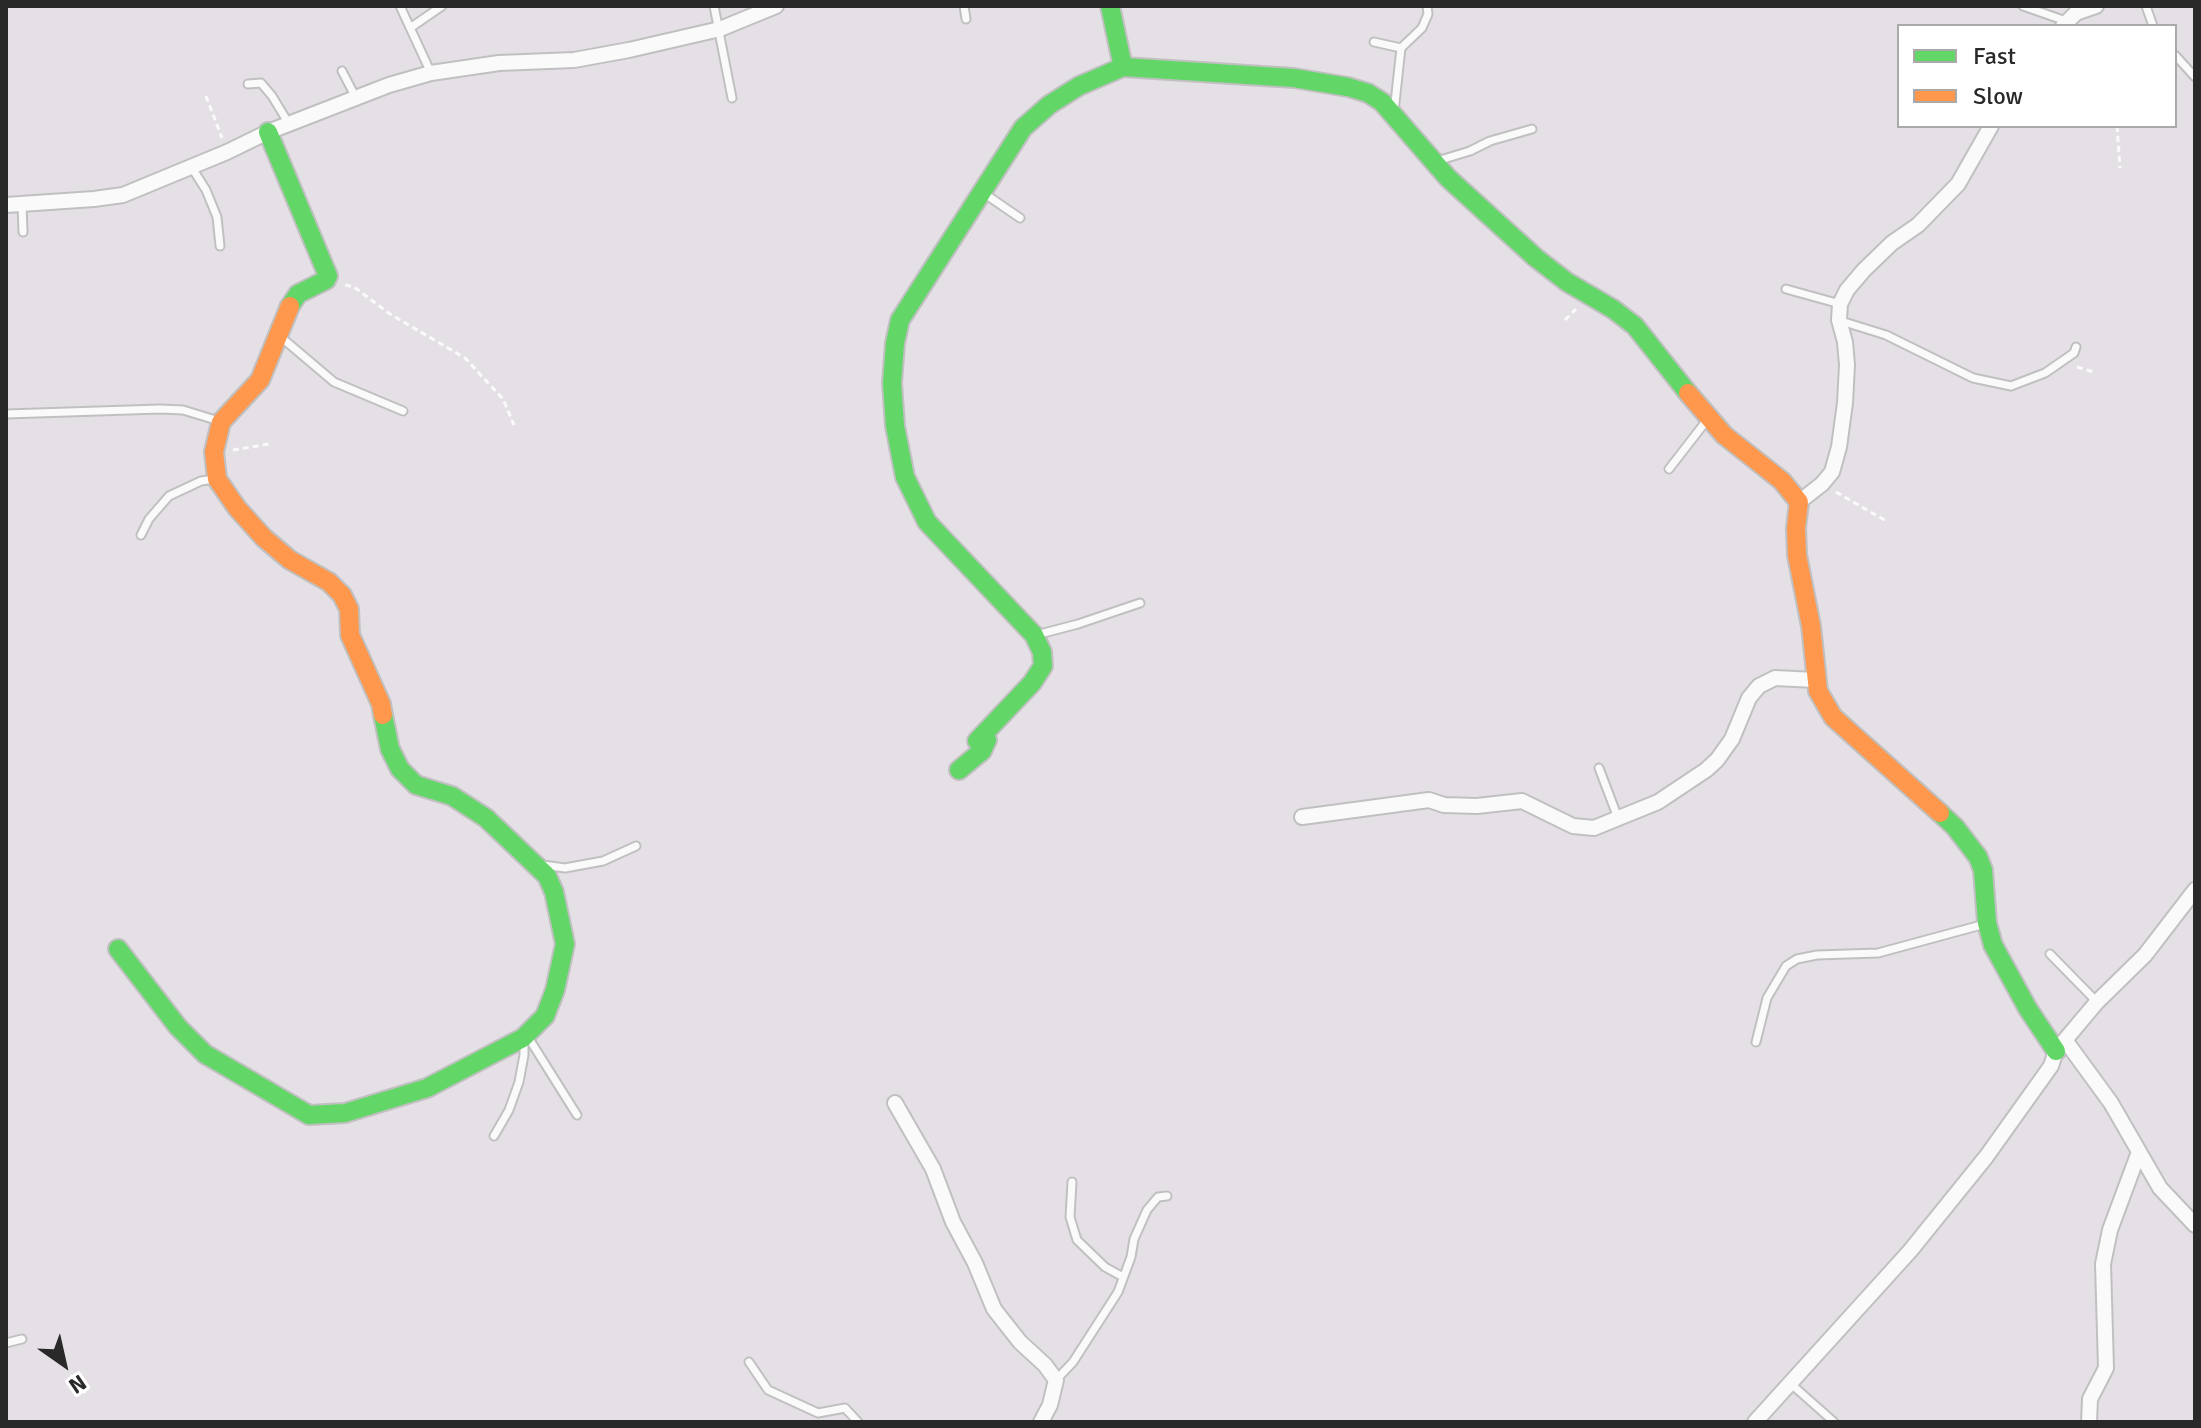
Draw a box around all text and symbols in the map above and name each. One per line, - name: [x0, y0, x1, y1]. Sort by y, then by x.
- legend: [1897, 24, 2177, 128]
- text: Fast: [1973, 41, 2016, 71]
- text: Slow: [1973, 81, 2023, 111]
- north arrow: [24, 1324, 104, 1404]
- text: N: [64, 1369, 92, 1400]

